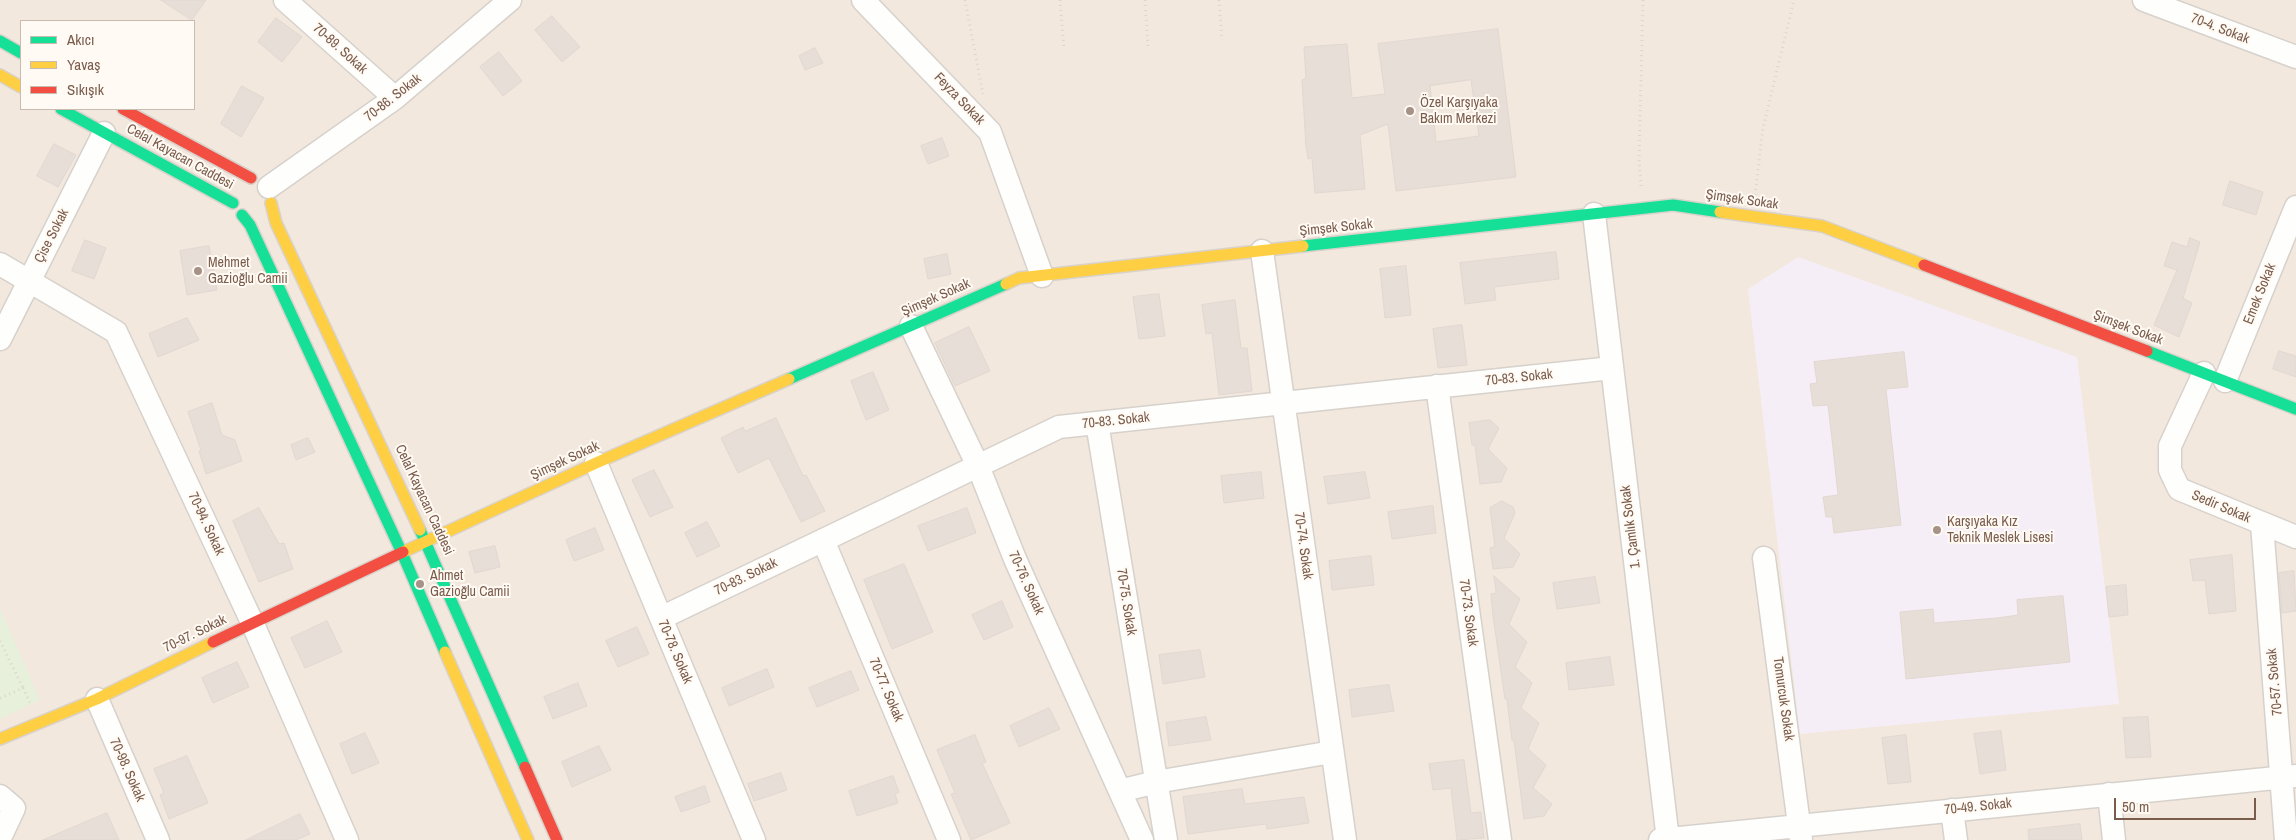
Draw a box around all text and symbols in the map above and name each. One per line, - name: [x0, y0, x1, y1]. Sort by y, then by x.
- street label: 70-4. Sokak: [2188, 10, 2252, 48]
- legend: [20, 20, 195, 110]
- street label: 70-89. Sokak: [309, 20, 371, 78]
- text: Akıcı: [67, 29, 94, 50]
- text: Yavaş: [67, 54, 100, 75]
- street label: Feyza Sokak: [930, 69, 988, 129]
- street label: 70-86. Sokak: [361, 71, 425, 125]
- text: Sıkışık: [67, 79, 104, 100]
- place label: Özel Karşıyaka Bakım Merkezi: [1420, 95, 1498, 128]
- marker: Özel Karşıyaka Bakım Merkezi: [1404, 105, 1416, 117]
- street label: Celal Kayacan Caddesi: [123, 121, 237, 193]
- street label: Şimşek Sokak: [1705, 187, 1779, 213]
- street label: Çise Sokak: [31, 206, 73, 266]
- street label: Şimşek Sokak: [1299, 216, 1373, 240]
- place label: Mehmet Gazioğlu Camii: [208, 255, 288, 288]
- street label: Emek Sokak: [2240, 261, 2280, 327]
- marker: Mehmet Gazioğlu Camii: [192, 265, 204, 277]
- street label: Şimşek Sokak: [899, 275, 973, 321]
- street label: Şimşek Sokak: [2091, 307, 2165, 349]
- street label: 70-83. Sokak: [1484, 366, 1554, 390]
- street label: 70-83. Sokak: [1081, 409, 1151, 433]
- street label: Şimşek Sokak: [528, 438, 602, 484]
- street label: Celal Kayacan Caddesi: [391, 442, 457, 558]
- street label: 1. Çamlık Sokak: [1618, 484, 1644, 570]
- street label: Sedir Sokak: [2189, 487, 2253, 527]
- street label: 70-94. Sokak: [184, 490, 228, 558]
- street label: 70-74. Sokak: [1290, 511, 1316, 581]
- place label: Karşıyaka Kız Teknik Meslek Lisesi: [1947, 514, 2054, 546]
- marker: Karşıyaka Kız Teknik Meslek Lisesi: [1931, 524, 1943, 536]
- street label: 70-76. Sokak: [1005, 549, 1047, 617]
- street label: 70-83. Sokak: [712, 555, 780, 599]
- street label: 70-75. Sokak: [1112, 567, 1140, 637]
- place label: Ahmet Gazioğlu Camii: [430, 568, 510, 600]
- marker: Ahmet Gazioğlu Camii: [414, 578, 426, 590]
- street label: 70-73. Sokak: [1455, 578, 1481, 648]
- street label: 70-97. Sokak: [161, 612, 229, 656]
- street label: 70-78. Sokak: [654, 618, 696, 686]
- street label: 70-57. Sokak: [2264, 648, 2286, 716]
- street label: 70-77. Sokak: [865, 656, 907, 724]
- street label: Tomurcuk Sokak: [1769, 656, 1797, 742]
- street label: 70-98. Sokak: [106, 736, 148, 804]
- scale bar: [2116, 788, 2258, 820]
- street label: 70-49. Sokak: [1943, 795, 2013, 819]
- text: 50 m: [2122, 796, 2149, 817]

